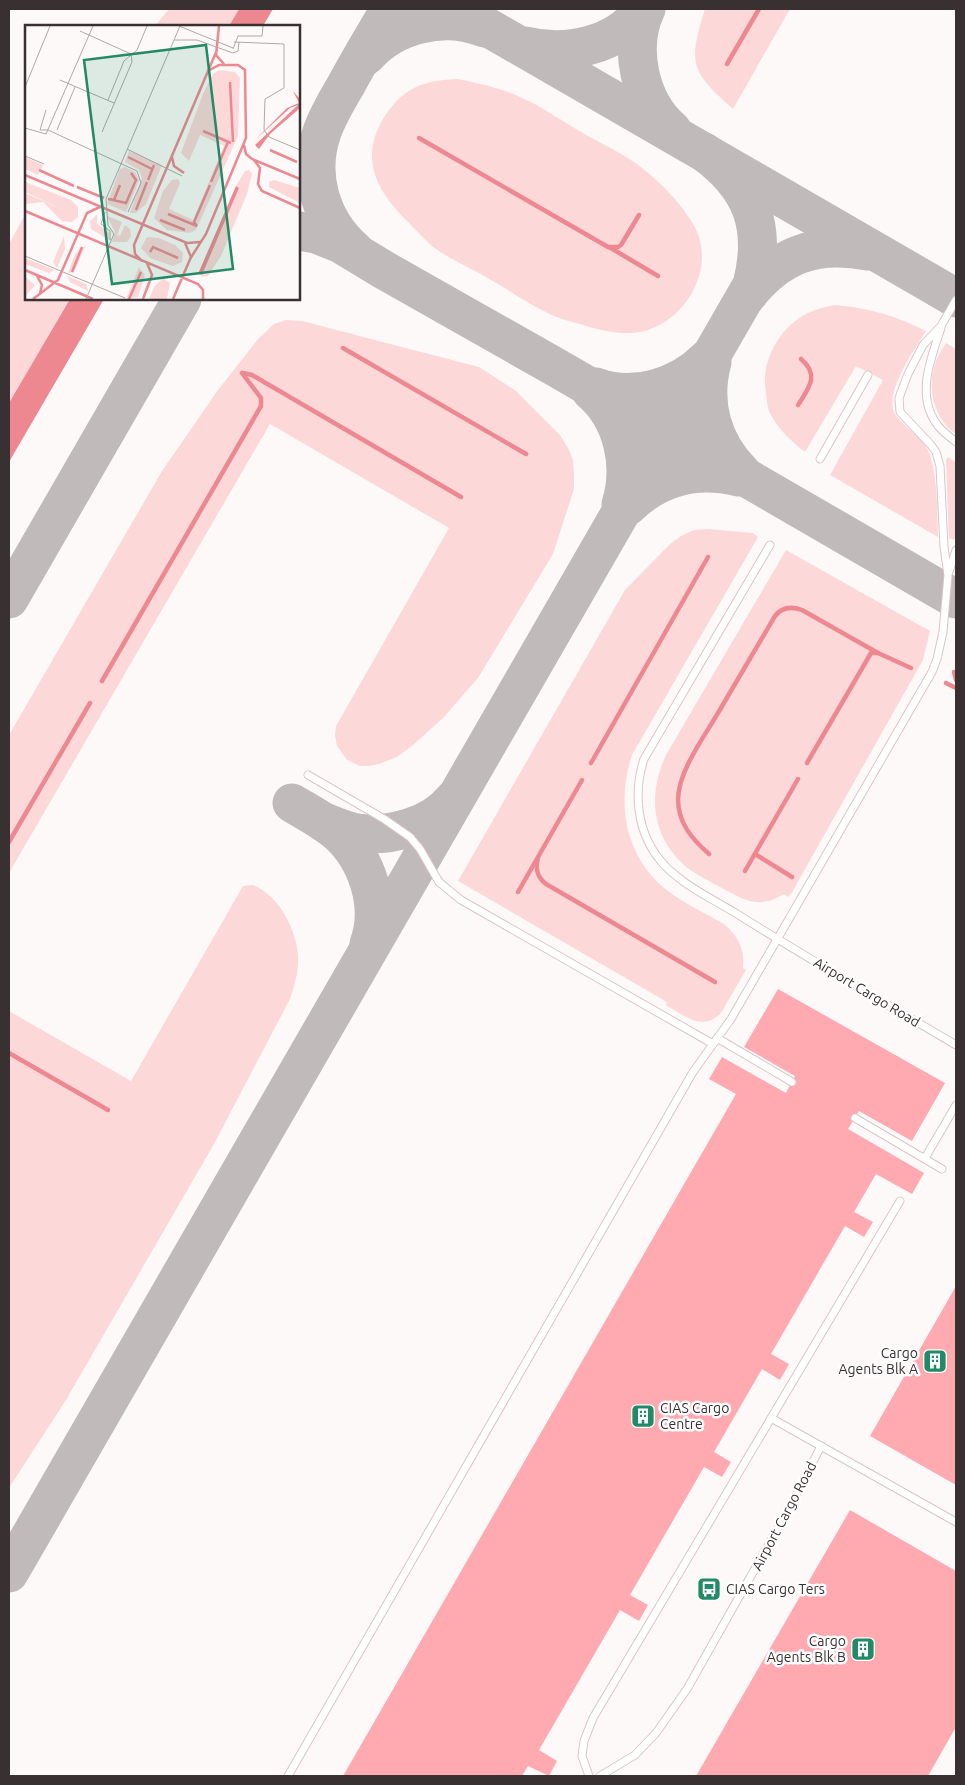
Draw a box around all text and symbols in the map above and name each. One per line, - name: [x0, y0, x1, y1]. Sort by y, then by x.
- inset map: [25, 25, 300, 300]
- street label: Airport Cargo Road: [811, 954, 923, 1030]
- place label: Cargo Agents Blk A: [838, 1345, 918, 1377]
- building icon: Cargo Agents Blk A: [922, 1348, 948, 1374]
- place label: CIAS Cargo Centre: [660, 1400, 729, 1432]
- building icon: CIAS Cargo Centre: [630, 1403, 656, 1429]
- street label: Airport Cargo Road: [749, 1459, 819, 1573]
- bus stop icon: CIAS Cargo Ters: [696, 1576, 722, 1602]
- place label: CIAS Cargo Ters: [726, 1581, 825, 1597]
- place label: Cargo Agents Blk B: [767, 1633, 846, 1665]
- building icon: Cargo Agents Blk B: [850, 1636, 876, 1662]

